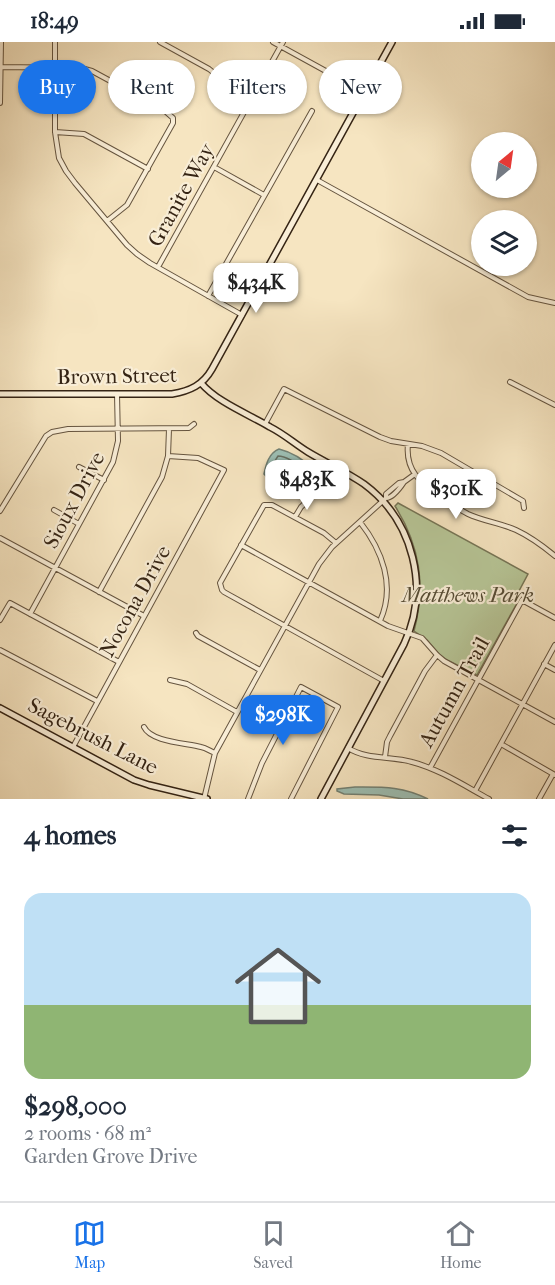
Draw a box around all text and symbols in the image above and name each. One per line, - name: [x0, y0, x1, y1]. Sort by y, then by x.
- text: 18:49: [30, 8, 79, 34]
- chip: Buy: [18, 60, 96, 114]
- chip: Rent: [108, 60, 195, 114]
- chip: Filters: [207, 60, 307, 114]
- chip: New: [319, 60, 402, 114]
- north arrow: [471, 132, 537, 198]
- map controls: [471, 132, 537, 276]
- street label: Granite Way: [143, 139, 220, 251]
- button: layers: [471, 210, 537, 276]
- pin: $434K: [214, 263, 298, 314]
- text: $434K: [227, 271, 285, 294]
- street label: Brown Street: [57, 363, 178, 389]
- street label: Sioux Drive: [39, 448, 109, 552]
- pin: $483K: [265, 460, 349, 511]
- text: $483K: [279, 468, 335, 491]
- pin: $301K: [414, 469, 498, 520]
- text: $301K: [430, 477, 482, 500]
- street label: Nocona Drive: [95, 541, 175, 661]
- park label: Matthews Park: [400, 583, 534, 607]
- street label: Autumn Trail: [413, 633, 494, 752]
- street label: Sagebrush Lane: [24, 693, 162, 779]
- pin: $298K: [241, 695, 325, 746]
- text: $298K: [255, 703, 311, 726]
- icon: filters: [498, 819, 531, 852]
- text: 4 homes: [24, 820, 116, 851]
- icon: home: [224, 932, 332, 1040]
- text: $298,000: [24, 1091, 127, 1122]
- text: 2 rooms · 68 m²: [24, 1122, 151, 1145]
- text: Garden Grove Drive: [24, 1145, 197, 1168]
- tab: Map: [73, 1217, 106, 1272]
- tab: Saved: [253, 1217, 293, 1272]
- tab: Home: [440, 1217, 482, 1272]

